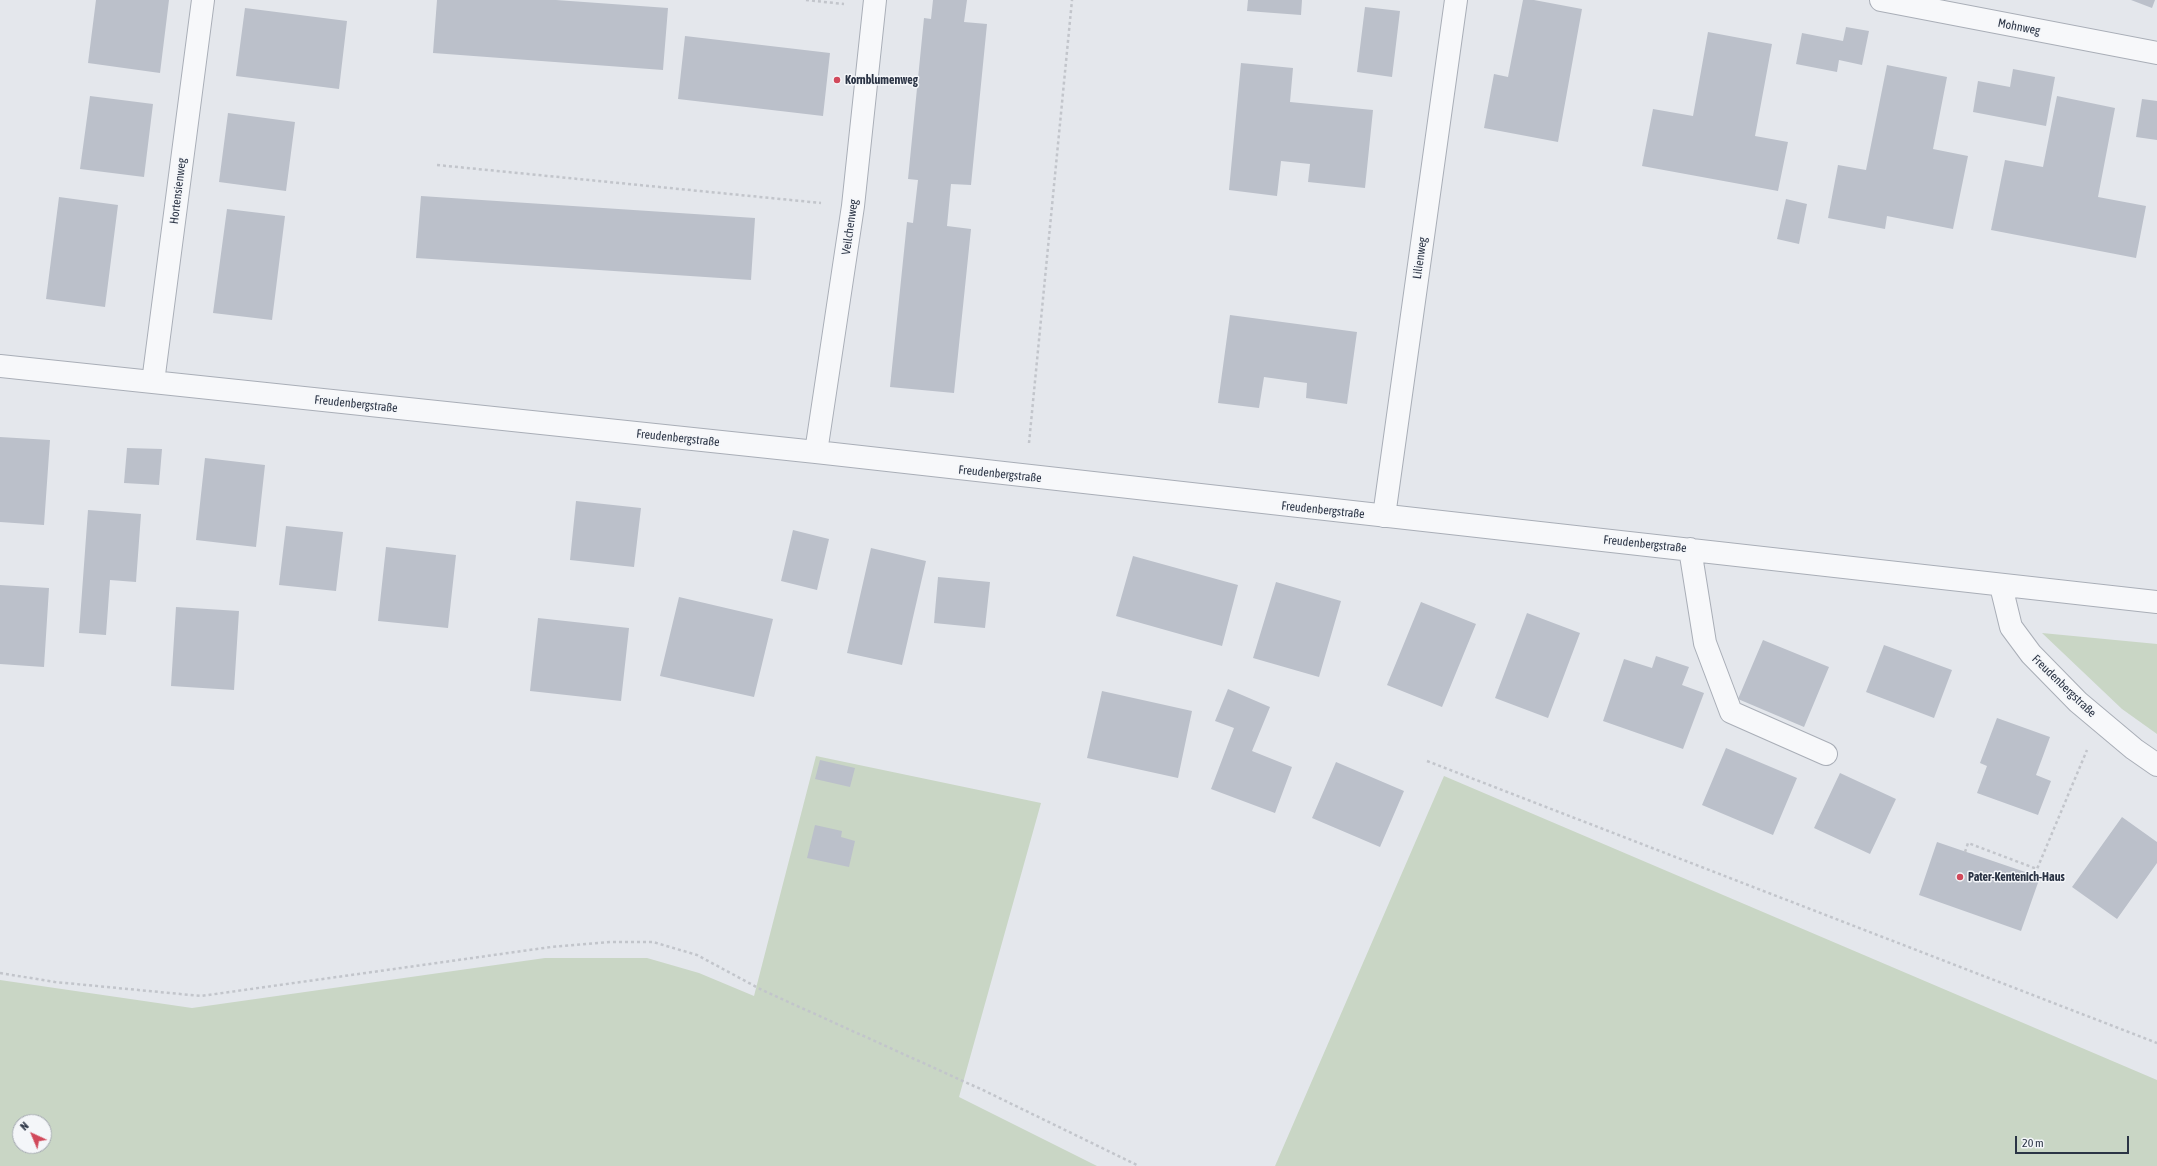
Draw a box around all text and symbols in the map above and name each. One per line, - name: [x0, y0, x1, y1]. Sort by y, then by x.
- street label: Mohnweg: [1997, 16, 2041, 38]
- place label: Kornblumenweg: [845, 73, 918, 87]
- marker: Kornblumenweg: [832, 75, 842, 85]
- street label: Hortensienweg: [167, 157, 189, 225]
- street label: Veilchenweg: [839, 198, 861, 256]
- street label: Lilienweg: [1410, 236, 1430, 280]
- street label: Freudenbergstraße: [314, 392, 398, 416]
- street label: Freudenbergstraße: [636, 426, 720, 450]
- street label: Freudenbergstraße: [958, 462, 1042, 486]
- street label: Freudenbergstraße: [1281, 498, 1365, 522]
- street label: Freudenbergstraße: [1603, 532, 1687, 556]
- street label: Freudenbergstraße: [2029, 652, 2099, 720]
- place label: Pater-Kentenich-Haus: [1968, 870, 2065, 884]
- marker: Pater-Kentenich-Haus: [1955, 872, 1965, 882]
- north arrow: [12, 1114, 52, 1154]
- text: N: [18, 1120, 31, 1133]
- scale bar: [2017, 1128, 2131, 1154]
- text: 20 m: [2022, 1136, 2044, 1150]

